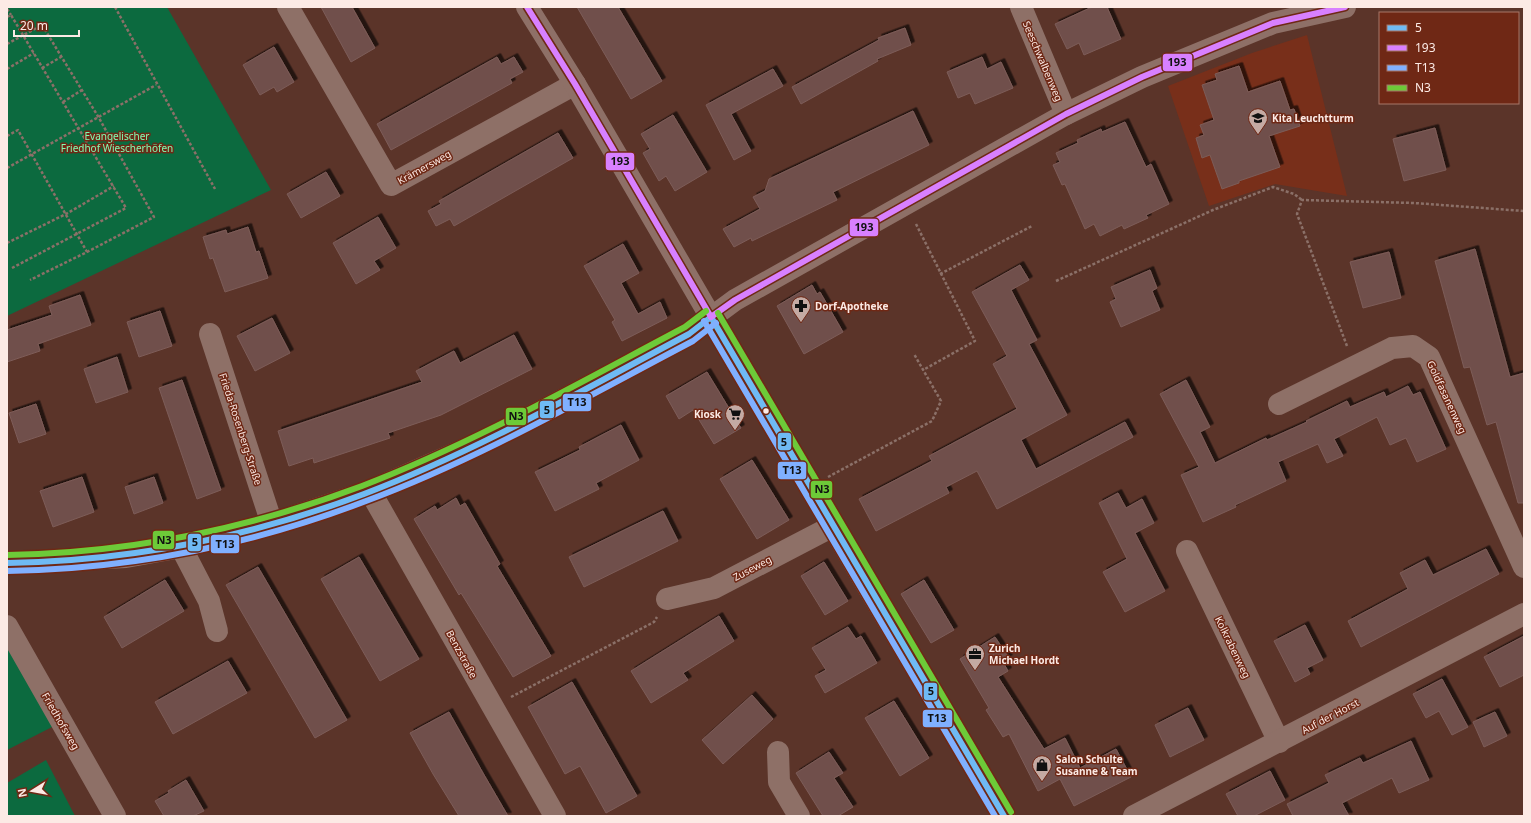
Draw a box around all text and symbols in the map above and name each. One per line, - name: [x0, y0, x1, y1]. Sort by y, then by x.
- scale bar: [14, 12, 79, 38]
- legend: [1379, 12, 1519, 104]
- text: 20 m: [20, 17, 48, 34]
- street label: Seeschwalbenweg: [1020, 19, 1066, 103]
- text: 5: [1415, 19, 1422, 36]
- text: 193: [1415, 39, 1436, 56]
- line badge: 193: [1162, 53, 1193, 72]
- text: 193: [1168, 54, 1186, 69]
- text: T13: [1415, 59, 1436, 76]
- text: N3: [1415, 79, 1431, 96]
- school or university icon: Kita Leuchtturm: [1247, 107, 1269, 135]
- place label: Kita Leuchtturm: [1272, 111, 1354, 125]
- park label: Evangelischer Friedhof Wiescherhöfen: [61, 129, 173, 155]
- street label: Krämersweg: [395, 147, 453, 187]
- line badge: 193: [605, 152, 635, 171]
- text: 193: [611, 153, 629, 168]
- line badge: 193: [849, 218, 879, 237]
- text: 193: [855, 219, 873, 234]
- pharmacy icon: Dorf-Apotheke: [790, 295, 812, 323]
- place label: Dorf-Apotheke: [815, 299, 889, 313]
- street label: Goldfasanenweg: [1424, 358, 1470, 436]
- street label: Frieda-Rosenberg-Straße: [216, 371, 266, 487]
- line badge: T13: [562, 393, 592, 412]
- text: T13: [568, 394, 586, 409]
- line badge: 5: [539, 400, 555, 419]
- text: 5: [544, 402, 550, 417]
- supermarket icon: Kiosk: [724, 403, 746, 431]
- unlabelled marker: [761, 406, 771, 416]
- line badge: N3: [505, 407, 527, 426]
- place label: Kiosk: [694, 407, 722, 421]
- text: N3: [508, 408, 524, 423]
- line badge: 5: [777, 432, 792, 451]
- text: 5: [781, 434, 787, 449]
- line badge: T13: [777, 461, 807, 480]
- text: T13: [783, 462, 801, 477]
- line badge: N3: [810, 480, 833, 499]
- text: N3: [814, 481, 830, 496]
- line badge: N3: [152, 530, 175, 550]
- text: N3: [156, 532, 172, 547]
- line badge: 5: [187, 533, 202, 552]
- text: 5: [192, 534, 198, 549]
- line badge: T13: [210, 534, 240, 554]
- text: T13: [216, 536, 234, 551]
- street label: Zuseweg: [730, 552, 774, 584]
- street label: Kolkrabenweg: [1212, 614, 1254, 680]
- street label: Benzstraße: [443, 627, 481, 681]
- place label: Zurich Michael Hordt: [989, 641, 1060, 667]
- office icon: Zurich Michael Hordt: [964, 643, 986, 671]
- line badge: 5: [923, 682, 938, 701]
- text: 5: [928, 683, 934, 698]
- street label: Friedhofsweg: [39, 690, 83, 752]
- street label: Auf der Horst: [1299, 695, 1361, 737]
- line badge: T13: [922, 709, 953, 728]
- text: T13: [928, 710, 946, 725]
- place label: Salon Schulte Susanne & Team: [1056, 752, 1138, 778]
- shop icon: Salon Schulte Susanne & Team: [1031, 754, 1053, 782]
- north arrow: [12, 771, 52, 811]
- text: N: [13, 787, 30, 799]

